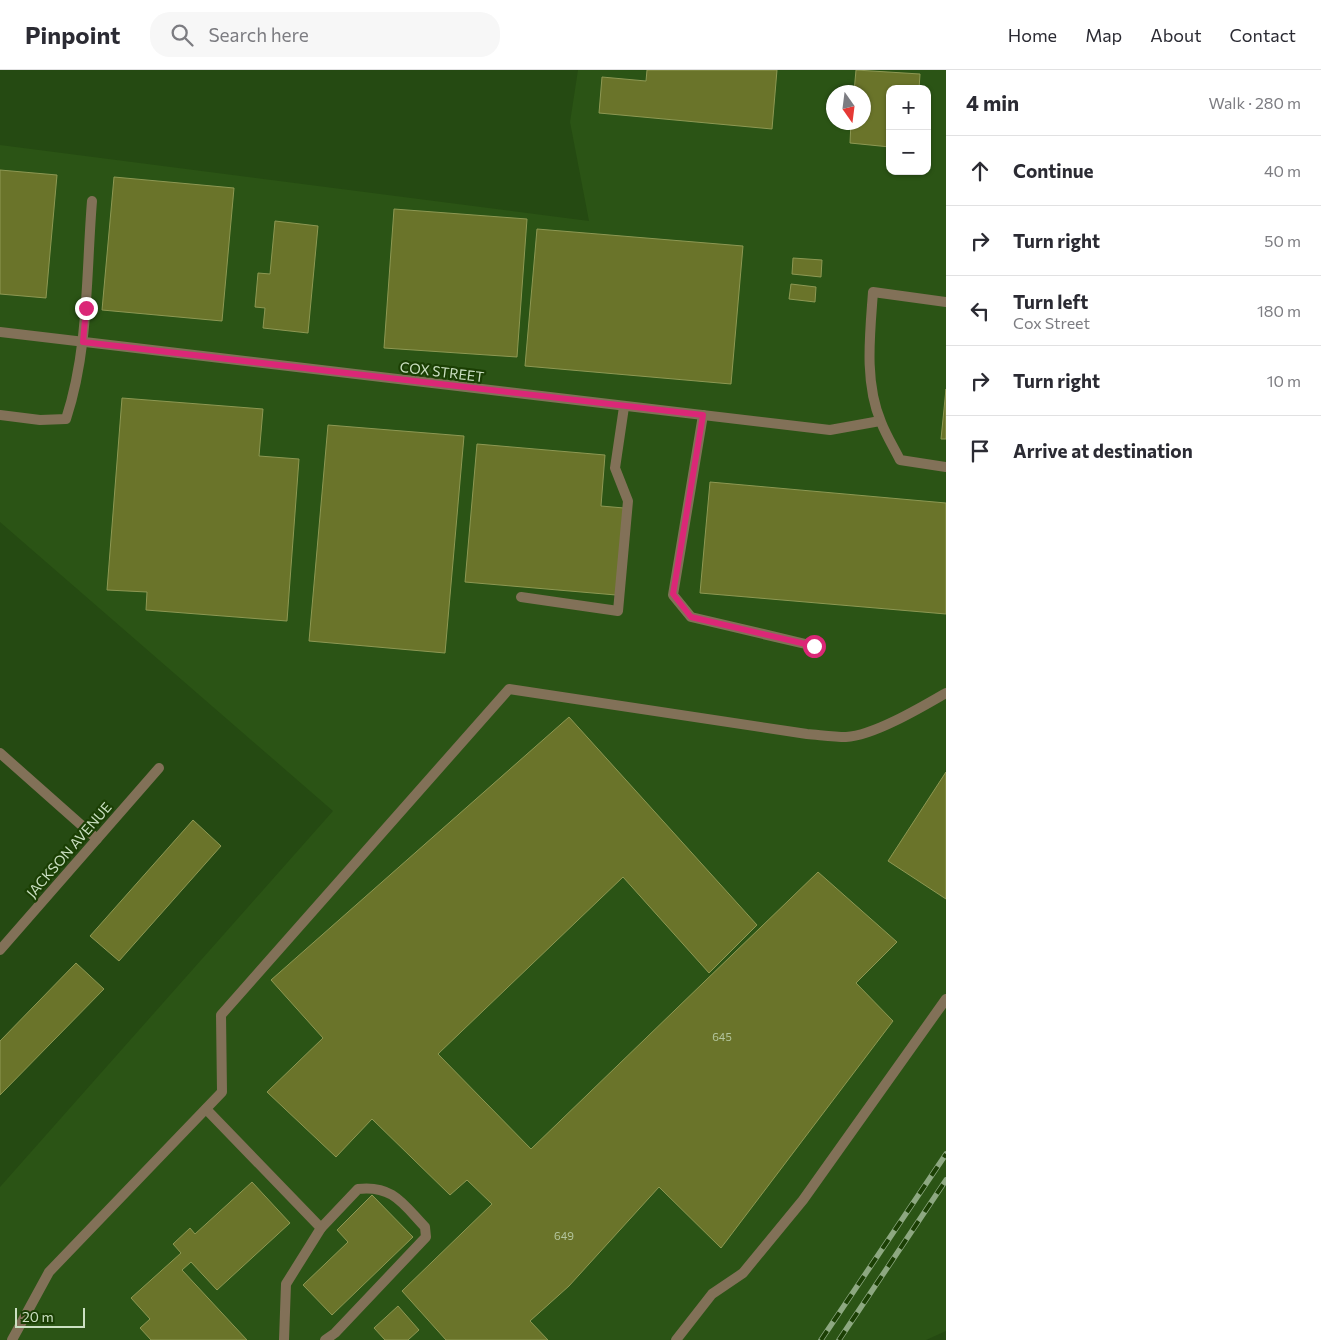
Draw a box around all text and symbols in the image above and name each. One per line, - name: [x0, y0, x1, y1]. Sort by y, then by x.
- search box: [150, 12, 500, 57]
- text: Pinpoint: [25, 20, 120, 49]
- icon: search: [168, 21, 196, 49]
- text: Search here: [208, 23, 309, 46]
- text: Home: [1008, 24, 1057, 46]
- text: Map: [1085, 24, 1122, 46]
- text: About: [1150, 24, 1202, 46]
- text: Contact: [1230, 24, 1296, 46]
- north arrow: [826, 85, 871, 130]
- map controls: [886, 85, 931, 175]
- button: +: [886, 85, 931, 130]
- text: 4 min: [966, 90, 1019, 115]
- text: Walk · 280 m: [1209, 93, 1301, 112]
- button: −: [886, 130, 931, 175]
- icon: ahead: [966, 157, 994, 185]
- text: Continue: [1013, 159, 1093, 182]
- text: 40 m: [1264, 161, 1301, 180]
- icon: right: [966, 227, 994, 255]
- text: Turn right: [1013, 229, 1100, 252]
- text: 50 m: [1264, 231, 1301, 250]
- text: Turn left: [1013, 290, 1088, 313]
- route end: [75, 297, 98, 320]
- icon: left: [966, 297, 994, 325]
- text: 180 m: [1257, 301, 1301, 320]
- text: Cox Street: [1013, 313, 1090, 332]
- street label: COX STREET: [399, 358, 485, 385]
- icon: right: [966, 367, 994, 395]
- text: Turn right: [1013, 369, 1100, 392]
- text: 10 m: [1267, 371, 1301, 390]
- icon: arrive: [966, 437, 994, 465]
- text: Arrive at destination: [1013, 439, 1193, 462]
- route start: [803, 635, 826, 658]
- street label: JACKSON AVENUE: [23, 798, 115, 901]
- house number: 645: [712, 1030, 732, 1043]
- house number: 649: [554, 1229, 574, 1242]
- scale bar: [15, 1305, 85, 1328]
- text: 20 m: [22, 1308, 54, 1325]

